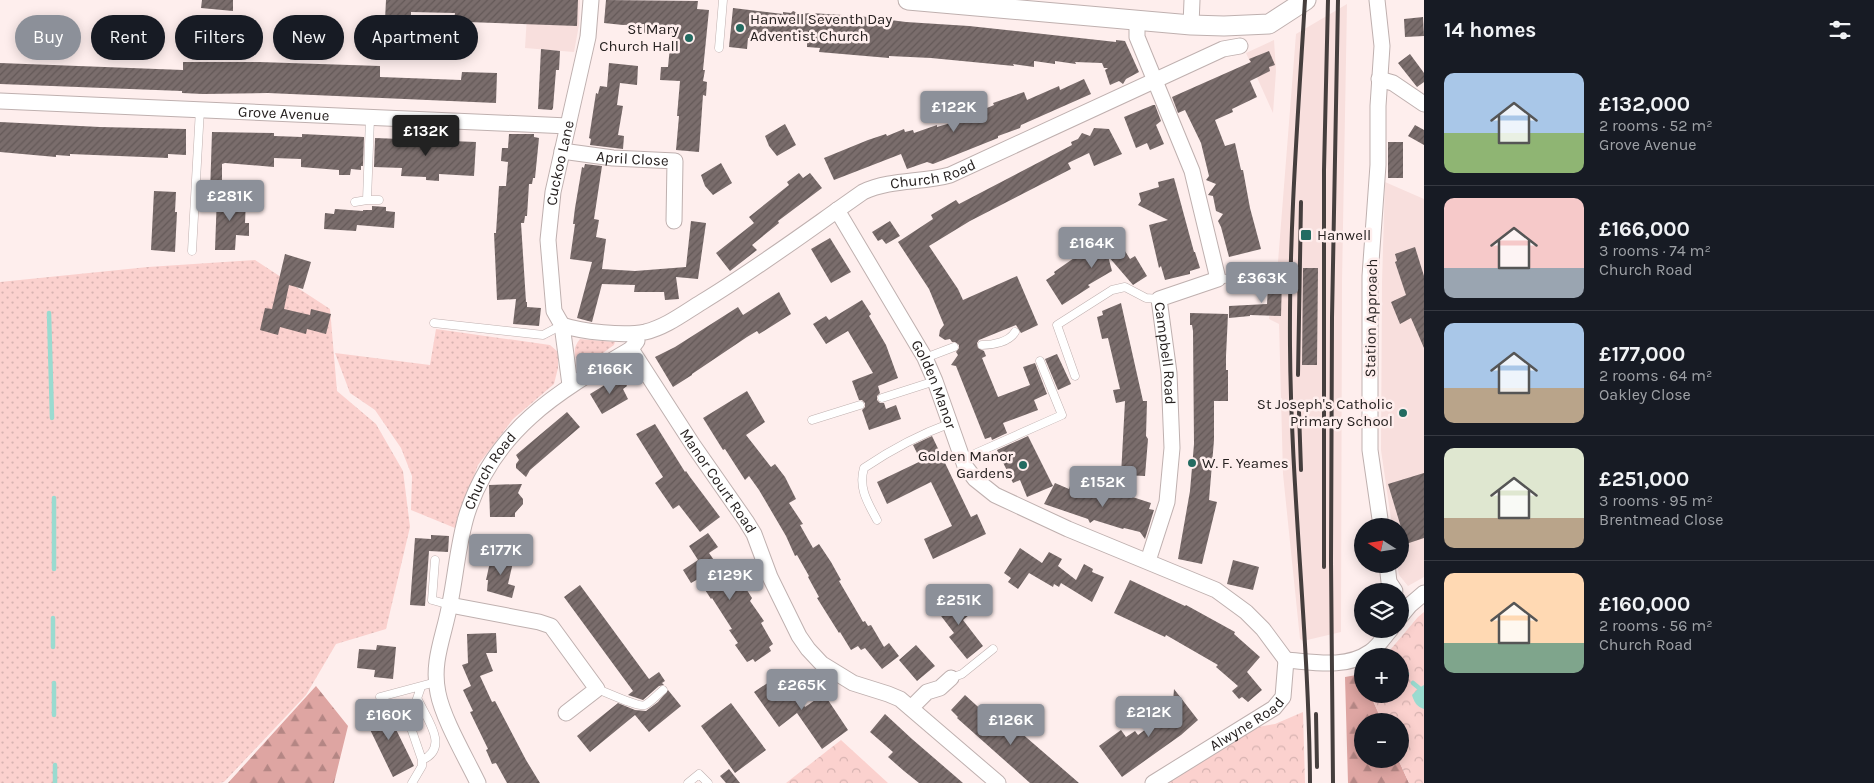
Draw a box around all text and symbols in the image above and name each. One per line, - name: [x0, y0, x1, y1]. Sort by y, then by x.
- place label: Hanwell Seventh Day Adventist Church: [750, 10, 892, 45]
- chip: Buy: [15, 15, 81, 60]
- chip: Rent: [91, 15, 165, 60]
- chip: Filters: [175, 15, 263, 60]
- chip: New: [273, 15, 344, 60]
- chip: Apartment: [354, 15, 478, 60]
- icon: filters: [1826, 16, 1854, 44]
- text: 14 homes: [1444, 18, 1536, 42]
- place label: St Mary Church Hall: [599, 20, 679, 55]
- marker: Hanwell Seventh Day Adventist Church: [734, 22, 746, 34]
- marker: St Mary Church Hall: [683, 32, 695, 44]
- pin: £122K: [919, 90, 989, 133]
- text: £132,000: [1599, 92, 1690, 116]
- icon: home: [1484, 93, 1544, 153]
- text: £122K: [931, 97, 977, 116]
- street label: Grove Avenue: [238, 102, 330, 124]
- pin: £132K: [391, 114, 461, 157]
- text: 2 rooms · 52 m²: [1599, 116, 1713, 135]
- street label: Cuckoo Lane: [543, 119, 578, 206]
- text: £132K: [403, 121, 449, 140]
- text: Grove Avenue: [1599, 135, 1697, 154]
- street label: April Close: [595, 147, 669, 170]
- street label: Church Road: [889, 155, 979, 193]
- pin: £281K: [195, 180, 265, 222]
- text: £281K: [207, 186, 253, 205]
- text: £166,000: [1599, 217, 1690, 241]
- icon: home: [1484, 218, 1544, 278]
- pin: £164K: [1057, 226, 1127, 269]
- place label: Hanwell: [1317, 226, 1371, 244]
- marker: Hanwell: [1299, 228, 1313, 242]
- text: £164K: [1069, 233, 1115, 252]
- text: 3 rooms · 74 m²: [1599, 241, 1711, 260]
- street label: Station Approach: [1361, 258, 1381, 378]
- text: Church Road: [1599, 260, 1692, 279]
- pin: £363K: [1227, 262, 1297, 304]
- text: £363K: [1237, 268, 1287, 287]
- street label: Campbell Road: [1150, 301, 1179, 405]
- street label: Golden Manor: [907, 336, 960, 432]
- text: £177,000: [1599, 342, 1685, 366]
- icon: home: [1484, 343, 1544, 403]
- pin: £166K: [575, 352, 645, 395]
- text: £166K: [587, 359, 633, 378]
- text: 2 rooms · 64 m²: [1599, 366, 1712, 385]
- text: Oakley Close: [1599, 385, 1691, 404]
- place label: St Joseph's Catholic Primary School: [1257, 395, 1393, 430]
- marker: St Joseph's Catholic Primary School: [1397, 407, 1409, 419]
- street label: Manor Court Road: [676, 425, 760, 536]
- street label: Church Road: [460, 428, 520, 512]
- place label: Golden Manor Gardens: [918, 447, 1014, 482]
- place label: W. F. Yeames: [1202, 454, 1289, 472]
- marker: W. F. Yeames: [1186, 457, 1198, 469]
- marker: Golden Manor Gardens: [1017, 459, 1029, 471]
- pin: £152K: [1068, 466, 1138, 508]
- text: £251,000: [1599, 467, 1689, 491]
- icon: home: [1484, 468, 1544, 528]
- text: £152K: [1081, 472, 1125, 491]
- text: 3 rooms · 95 m²: [1599, 491, 1713, 510]
- text: Brentmead Close: [1599, 510, 1724, 529]
- north arrow: [1354, 518, 1409, 572]
- map controls: [1354, 518, 1409, 768]
- pin: £177K: [466, 534, 536, 576]
- text: £177K: [480, 540, 522, 559]
- pin: £129K: [695, 558, 765, 601]
- text: £129K: [707, 565, 753, 584]
- button: layers: [1354, 583, 1409, 638]
- pin: £251K: [924, 584, 994, 626]
- text: £251K: [937, 590, 981, 609]
- text: £160,000: [1599, 592, 1690, 616]
- icon: home: [1484, 593, 1544, 653]
- text: 2 rooms · 56 m²: [1599, 616, 1713, 635]
- text: Church Road: [1599, 635, 1692, 654]
- button: +: [1354, 648, 1409, 703]
- pin: £265K: [767, 668, 837, 711]
- text: £265K: [778, 675, 826, 694]
- street label: Alwyne Road: [1206, 693, 1288, 755]
- pin: £212K: [1114, 696, 1184, 738]
- pin: £160K: [354, 698, 424, 741]
- text: £212K: [1126, 702, 1172, 721]
- pin: £126K: [976, 704, 1046, 746]
- text: £160K: [366, 705, 412, 724]
- text: £126K: [988, 710, 1034, 729]
- button: −: [1354, 713, 1409, 768]

